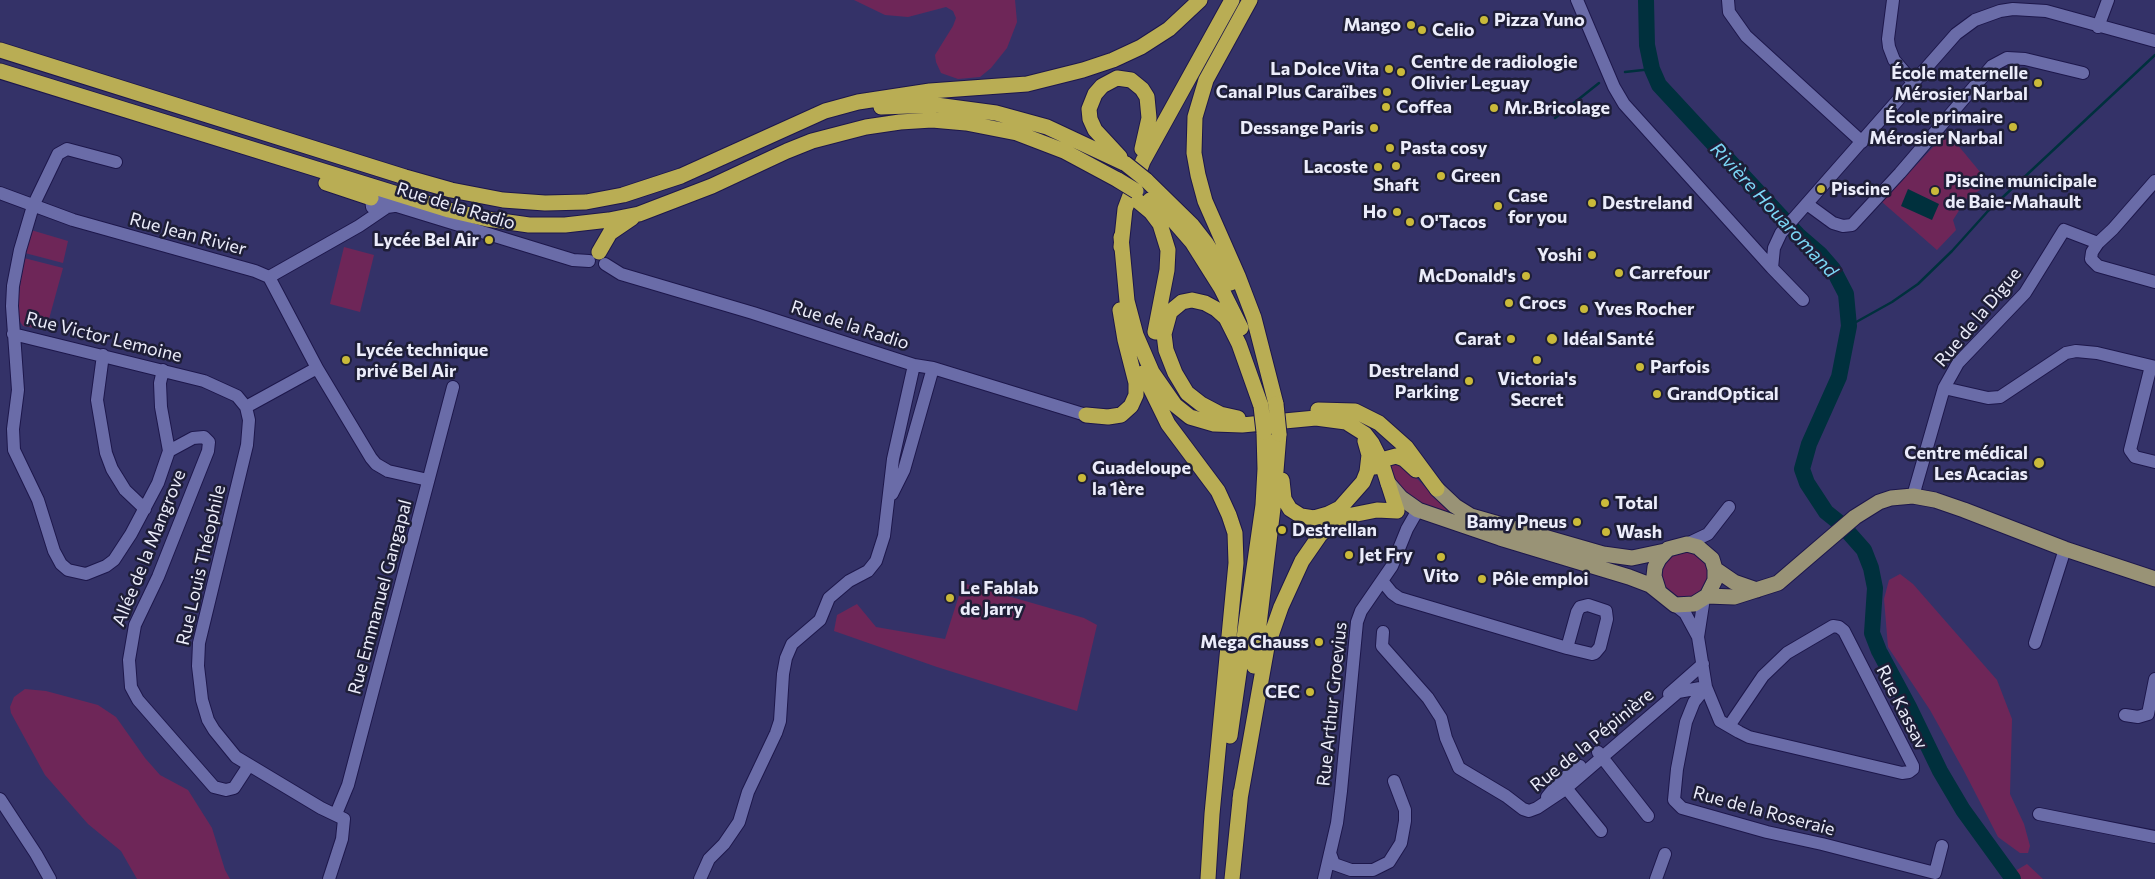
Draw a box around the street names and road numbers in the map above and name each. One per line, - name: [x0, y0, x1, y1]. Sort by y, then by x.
- street label: Rue de la Radio: [394, 178, 518, 234]
- street label: Rue Jean Rivier: [127, 208, 249, 260]
- street label: Rue de la Digue: [1930, 263, 2026, 371]
- street label: Rue de la Radio: [788, 296, 912, 354]
- street label: Rue Victor Lemoine: [24, 307, 184, 367]
- street label: Allée de la Mangrove: [108, 467, 190, 629]
- street label: Rue Louis Théophile: [172, 483, 230, 647]
- street label: Rue Emmanuel Gangapal: [344, 497, 416, 697]
- street label: Rue Arthur Groevius: [1313, 621, 1351, 787]
- street label: Rue Kassav: [1872, 661, 1932, 753]
- street label: Rue de la Pépinière: [1526, 684, 1658, 796]
- street label: Rue de la Roseraie: [1691, 782, 1837, 840]

